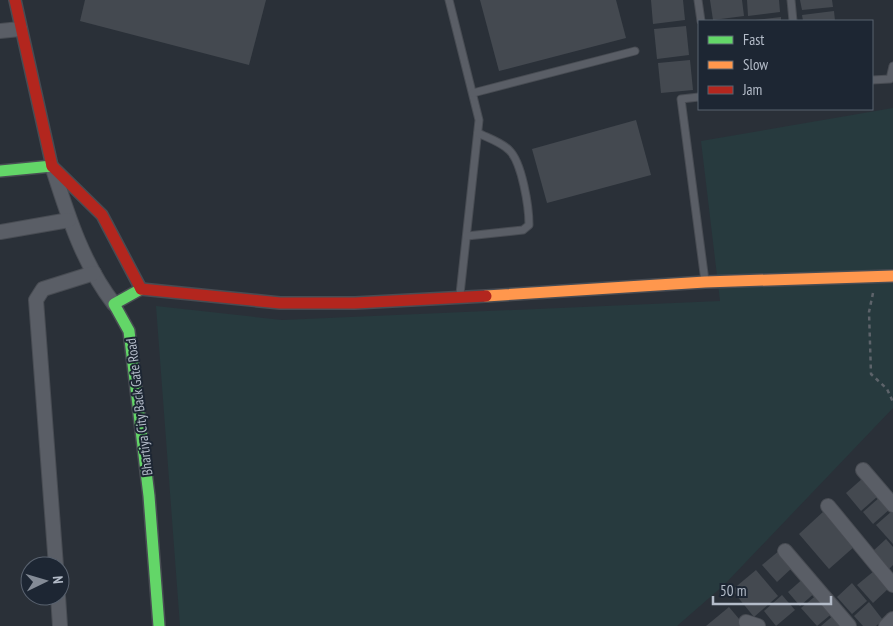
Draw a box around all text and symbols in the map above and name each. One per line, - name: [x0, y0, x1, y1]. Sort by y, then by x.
- legend: [698, 20, 873, 110]
- text: Fast: [743, 30, 764, 49]
- text: Slow: [743, 55, 768, 74]
- text: Jam: [742, 80, 762, 99]
- street label: Bhartiya City Back Gate Road: [122, 337, 156, 477]
- north arrow: [20, 556, 70, 606]
- scale bar: [713, 574, 830, 606]
- text: N: [49, 575, 67, 584]
- text: 50 m: [720, 581, 746, 600]

